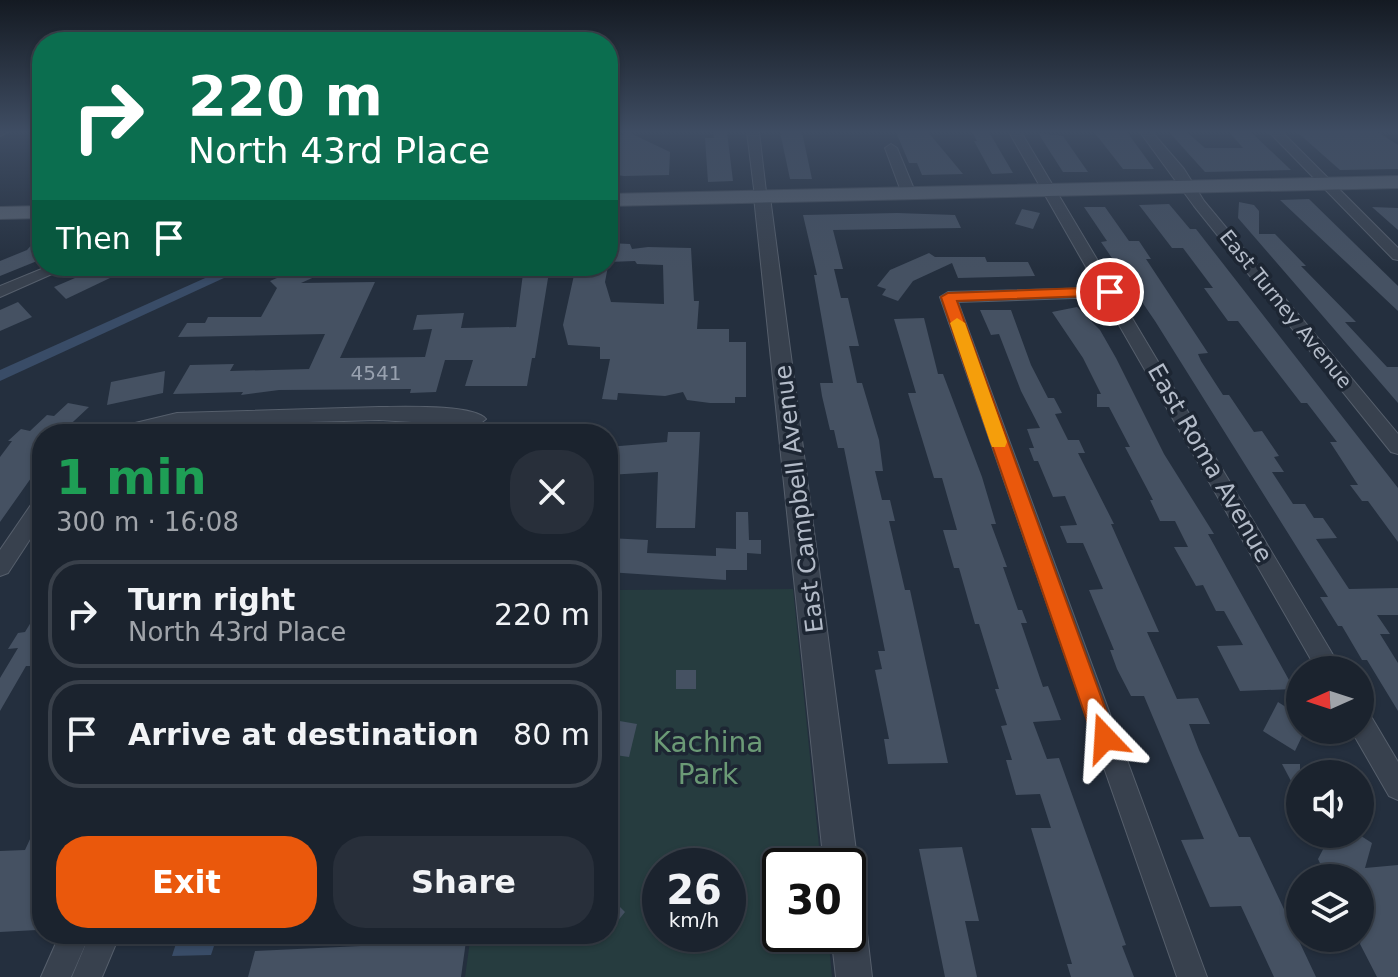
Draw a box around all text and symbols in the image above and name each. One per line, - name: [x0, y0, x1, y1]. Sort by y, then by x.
- text: 220 m: [188, 63, 383, 128]
- icon: right: [56, 64, 160, 168]
- text: North 43rd Place: [188, 130, 490, 171]
- icon: arrive: [147, 216, 191, 260]
- text: Then: [56, 221, 131, 256]
- street label: East Turney Avenue: [1215, 225, 1357, 393]
- pin: [1076, 258, 1144, 326]
- icon: arrive: [1088, 270, 1132, 314]
- street label: East Roma Avenue: [1142, 359, 1278, 567]
- house number: 4541: [351, 361, 401, 385]
- street label: East Campbell Avenue: [769, 363, 829, 635]
- text: 1 min: [56, 449, 207, 505]
- button: close: [510, 450, 594, 534]
- text: 300 m · 16:08: [56, 507, 239, 537]
- text: Turn right: [128, 582, 295, 617]
- icon: right: [60, 592, 104, 636]
- text: 220 m: [494, 597, 590, 632]
- text: North 43rd Place: [128, 617, 346, 647]
- north arrow: [1286, 656, 1374, 744]
- map controls: [1286, 656, 1374, 952]
- position arrow: [1063, 696, 1147, 780]
- icon: arrive: [60, 712, 104, 756]
- text: Arrive at destination: [128, 717, 479, 752]
- text: 80 m: [513, 717, 590, 752]
- park label: Kachina Park: [653, 726, 763, 791]
- button: sound: [1286, 760, 1374, 848]
- button: Exit: [56, 836, 317, 928]
- button: Share: [333, 836, 594, 928]
- speed limit sign: 30: [762, 848, 866, 952]
- button: layers: [1286, 864, 1374, 952]
- text: 26: [666, 867, 722, 913]
- text: km/h: [669, 908, 719, 932]

